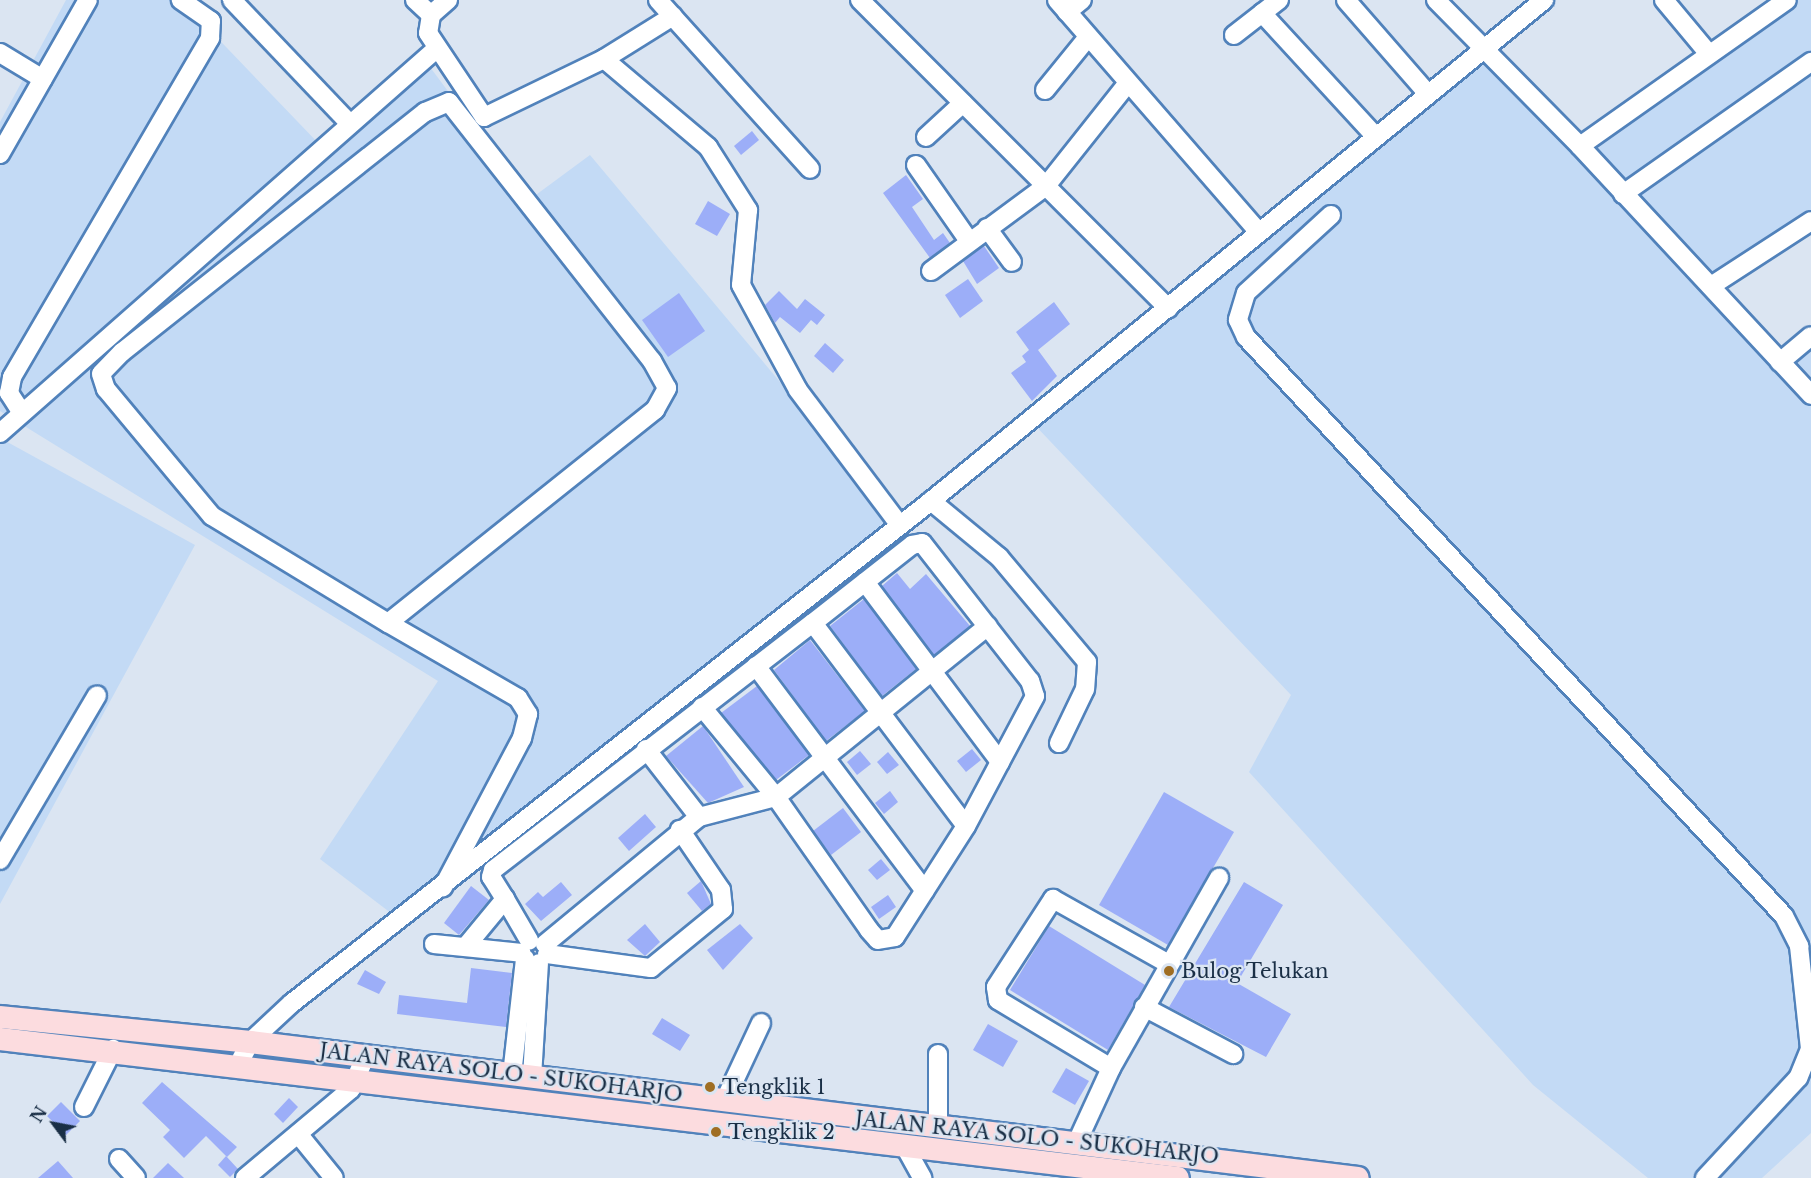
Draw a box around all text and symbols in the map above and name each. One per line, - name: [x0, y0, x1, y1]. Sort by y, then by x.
- place label: Bulog Telukan: [1181, 959, 1329, 983]
- marker: Bulog Telukan: [1162, 964, 1176, 978]
- street label: JALAN RAYA SOLO - SUKOHARJO: [318, 1039, 684, 1107]
- place label: Tengklik 1: [722, 1075, 826, 1099]
- marker: Tengklik 1: [703, 1080, 717, 1094]
- north arrow: [24, 1094, 84, 1154]
- text: N: [26, 1103, 51, 1126]
- street label: JALAN RAYA SOLO - SUKOHARJO: [853, 1107, 1221, 1169]
- place label: Tengklik 2: [728, 1120, 835, 1144]
- marker: Tengklik 2: [709, 1125, 723, 1139]

